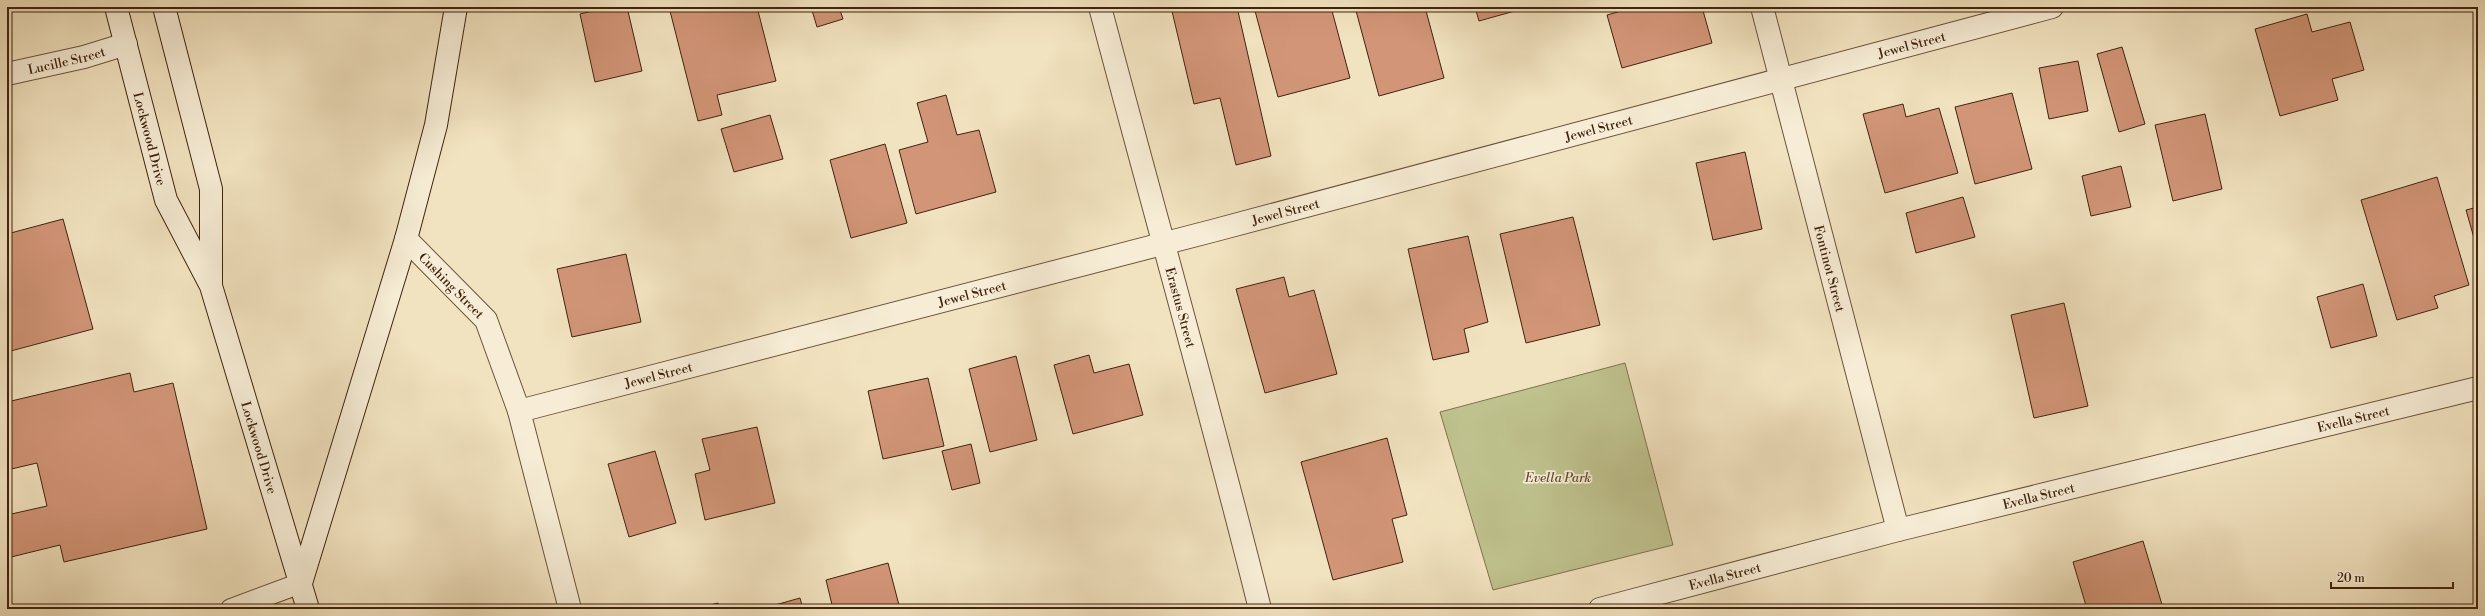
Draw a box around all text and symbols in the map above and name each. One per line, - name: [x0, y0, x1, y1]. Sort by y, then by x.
- street label: Jewel Street: [1875, 29, 1948, 62]
- street label: Lucille Street: [26, 44, 108, 78]
- street label: Lockwood Drive: [129, 90, 169, 188]
- street label: Jewel Street: [1562, 112, 1635, 146]
- street label: Jewel Street: [1249, 196, 1322, 229]
- street label: Fontinot Street: [1810, 223, 1848, 314]
- street label: Cushing Street: [415, 250, 487, 323]
- street label: Erastus Street: [1161, 266, 1199, 350]
- street label: Jewel Street: [936, 278, 1008, 311]
- street label: Jewel Street: [622, 359, 695, 392]
- street label: Lockwood Drive: [237, 399, 280, 496]
- street label: Evella Street: [2316, 403, 2392, 436]
- park label: Evella Park: [1524, 470, 1591, 486]
- street label: Evella Street: [2001, 480, 2077, 513]
- street label: Evella Street: [1687, 560, 1763, 594]
- scale bar: [2331, 564, 2453, 590]
- text: 20 m: [2337, 571, 2365, 586]

